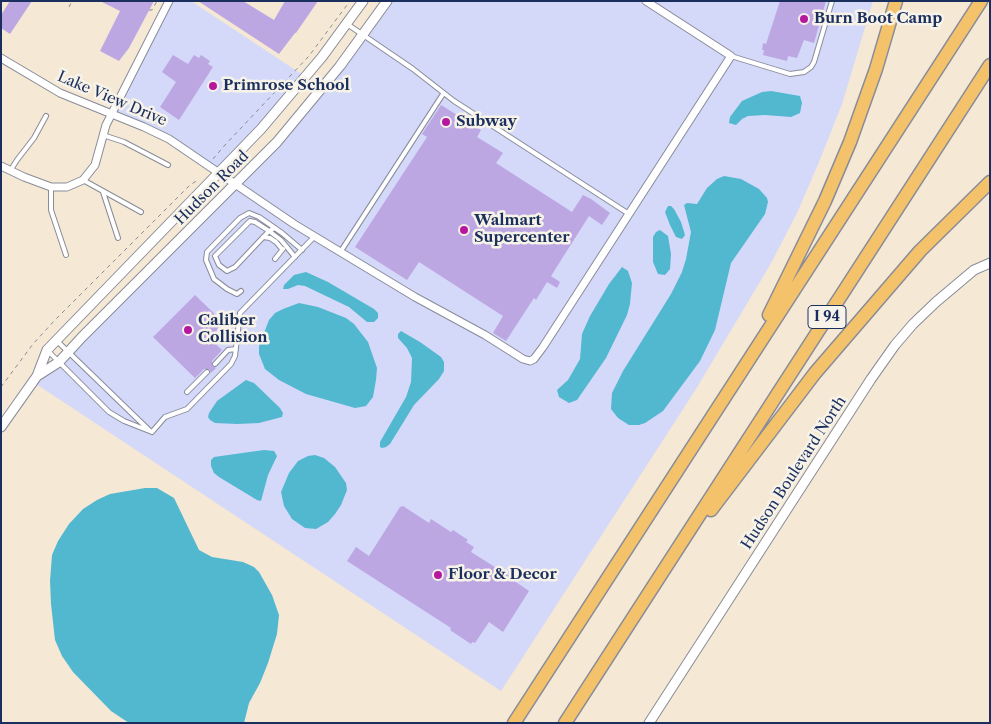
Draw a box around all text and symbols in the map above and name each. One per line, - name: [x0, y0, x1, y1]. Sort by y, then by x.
- place label: Burn Boot Camp: [814, 10, 942, 28]
- marker: Burn Boot Camp: [798, 13, 810, 25]
- street label: Lake View Drive: [55, 68, 169, 130]
- place label: Primrose School: [223, 77, 350, 95]
- marker: Primrose School: [207, 80, 219, 92]
- place label: Subway: [456, 113, 517, 131]
- marker: Subway: [440, 116, 452, 128]
- street label: Hudson Road: [171, 147, 253, 229]
- place label: Walmart Supercenter: [474, 212, 569, 247]
- marker: Walmart Supercenter: [458, 224, 470, 236]
- road number: I 94: [808, 306, 846, 328]
- place label: Caliber Collision: [198, 312, 268, 347]
- marker: Caliber Collision: [182, 324, 194, 336]
- street label: Hudson Boulevard North: [738, 393, 850, 553]
- place label: Floor & Decor: [448, 566, 557, 584]
- marker: Floor & Decor: [432, 569, 444, 581]

